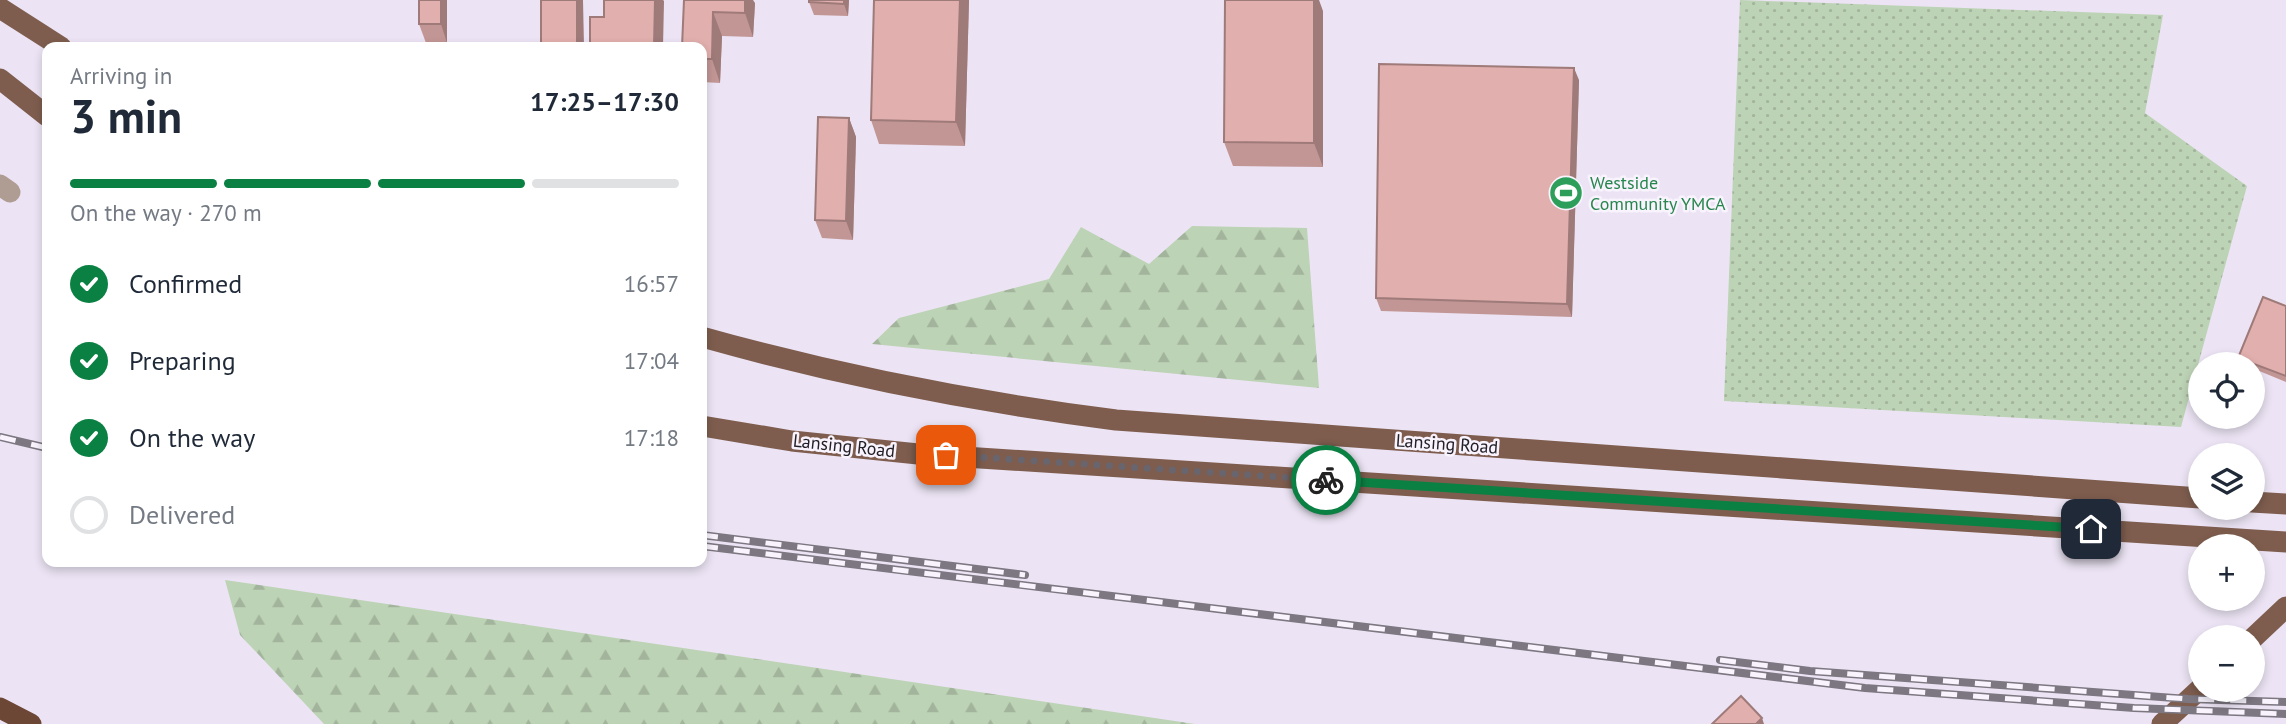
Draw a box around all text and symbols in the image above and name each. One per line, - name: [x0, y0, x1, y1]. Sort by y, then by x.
- text: Arriving in: [70, 61, 172, 90]
- text: 17:25–17:30: [530, 85, 679, 118]
- text: 3 min: [70, 86, 182, 146]
- place label: Westside Community YMCA: [1590, 171, 1726, 215]
- sports icon: Westside Community YMCA: [1547, 174, 1585, 212]
- text: On the way · 270 m: [70, 198, 262, 227]
- icon: check: [70, 265, 108, 303]
- text: Confirmed: [129, 267, 242, 300]
- text: 16:57: [624, 269, 679, 298]
- icon: check: [70, 342, 108, 380]
- text: Preparing: [129, 344, 236, 377]
- text: 17:04: [624, 346, 679, 375]
- map controls: [2188, 352, 2265, 702]
- button: locate: [2188, 352, 2265, 429]
- icon: check: [70, 419, 108, 457]
- text: On the way: [129, 421, 255, 454]
- text: 17:18: [624, 423, 679, 452]
- pin: [916, 425, 976, 485]
- street label: Lansing Road: [1395, 428, 1499, 459]
- street label: Lansing Road: [792, 429, 896, 462]
- icon: bag: [927, 436, 965, 474]
- button: layers: [2188, 443, 2265, 520]
- courier: [1291, 445, 1361, 515]
- icon: bike: [1307, 461, 1345, 499]
- text: Delivered: [129, 498, 235, 531]
- pin: [2061, 499, 2121, 559]
- icon: home: [2072, 510, 2110, 548]
- button: +: [2188, 534, 2265, 611]
- button: −: [2188, 625, 2265, 702]

